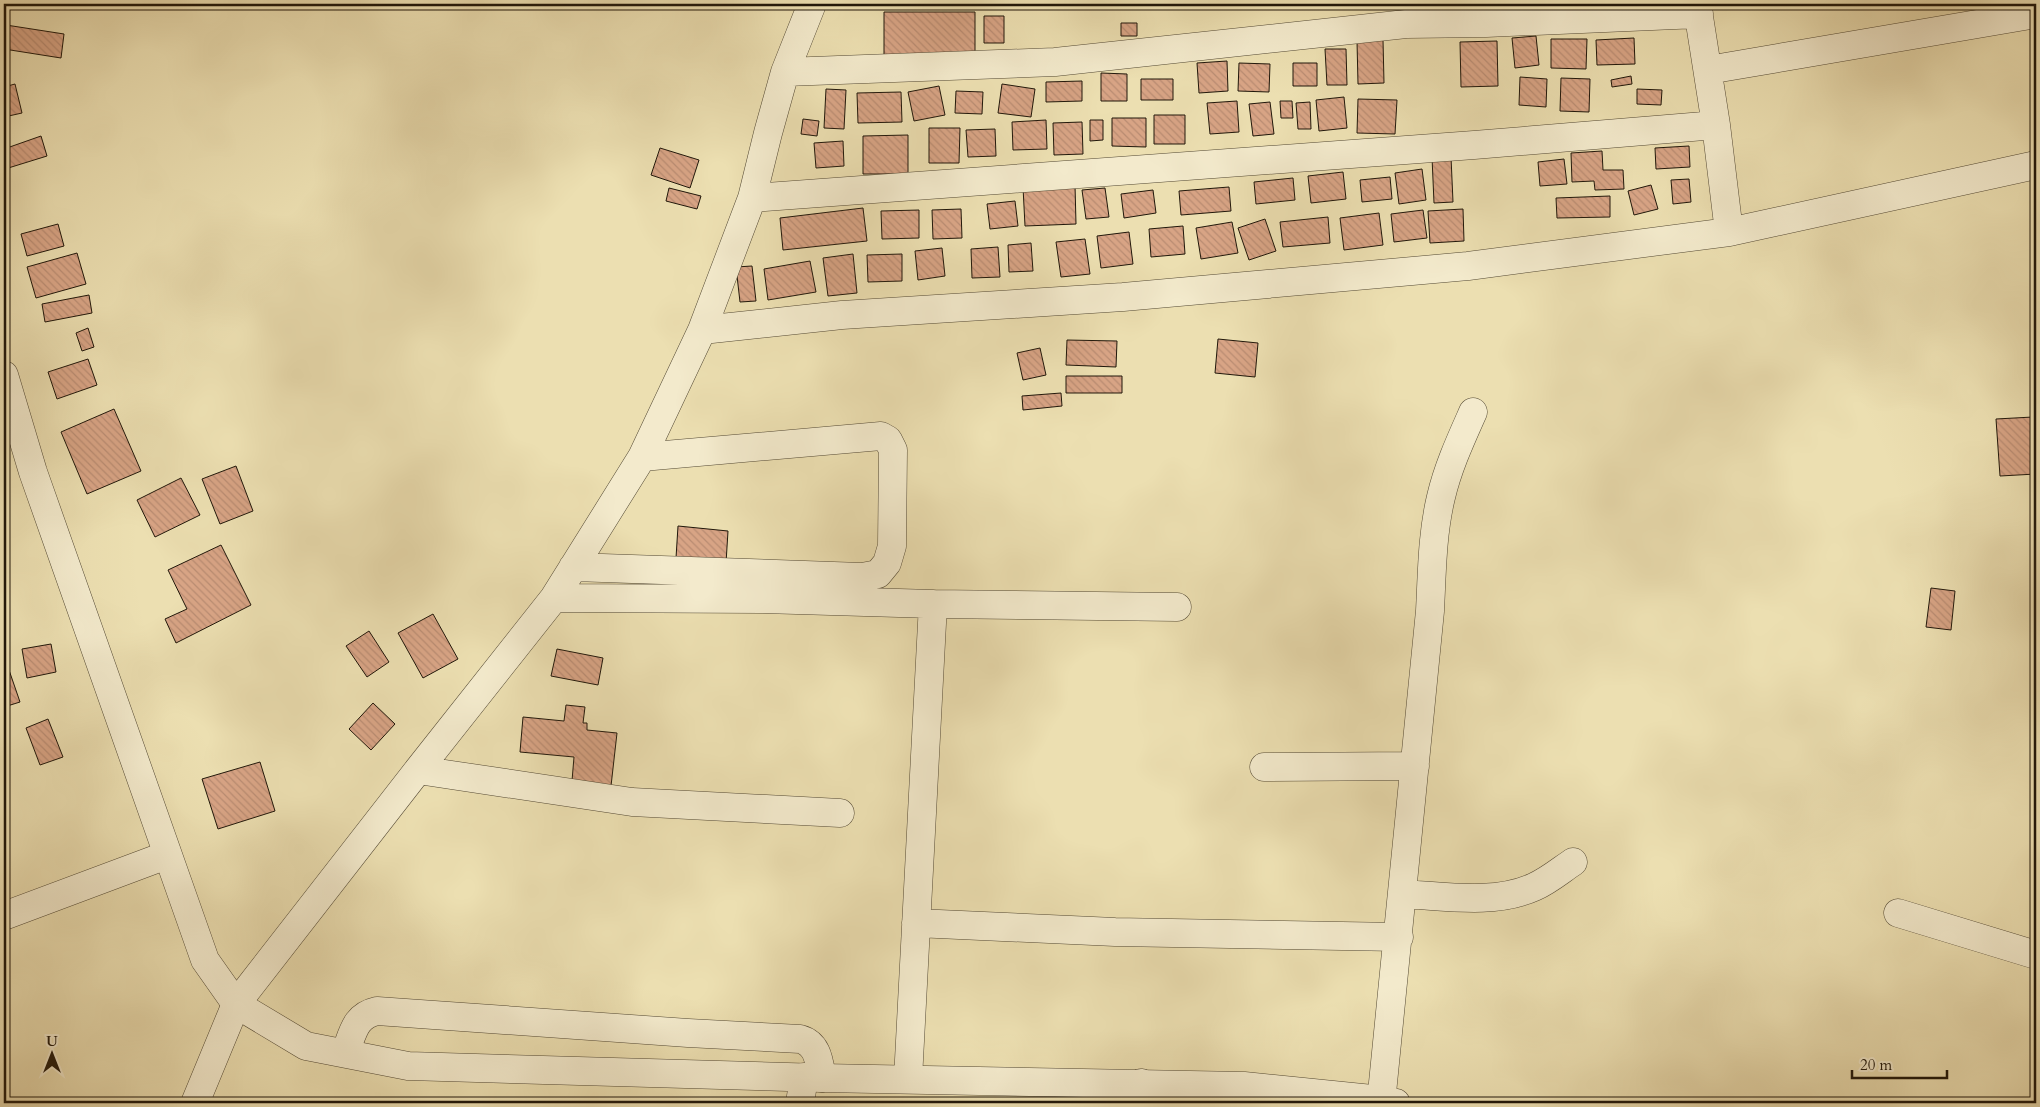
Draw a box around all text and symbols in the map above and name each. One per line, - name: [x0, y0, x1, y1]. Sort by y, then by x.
- north arrow: [28, 1030, 78, 1080]
- text: U: [46, 1032, 58, 1051]
- scale bar: [1852, 1047, 1948, 1079]
- text: 20 m: [1860, 1055, 1892, 1075]

